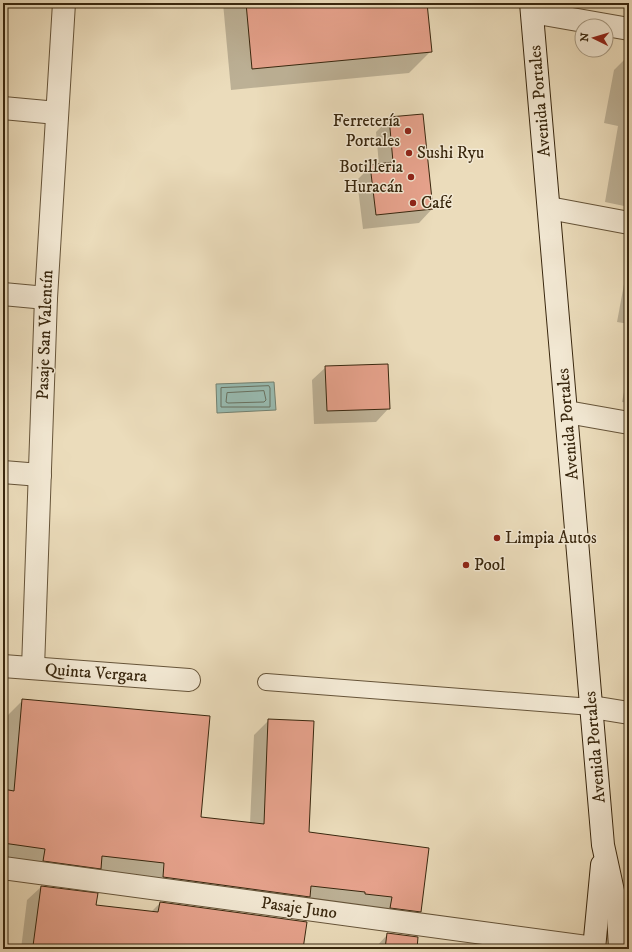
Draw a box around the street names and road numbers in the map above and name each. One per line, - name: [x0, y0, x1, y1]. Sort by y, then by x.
- street label: Avenida Portales: [524, 44, 556, 158]
- street label: Pasaje San Valentín: [32, 270, 58, 400]
- street label: Avenida Portales: [552, 367, 584, 481]
- street label: Quinta Vergara: [44, 658, 149, 688]
- street label: Avenida Portales: [579, 690, 611, 804]
- street label: Pasaje Juno: [260, 892, 338, 924]

